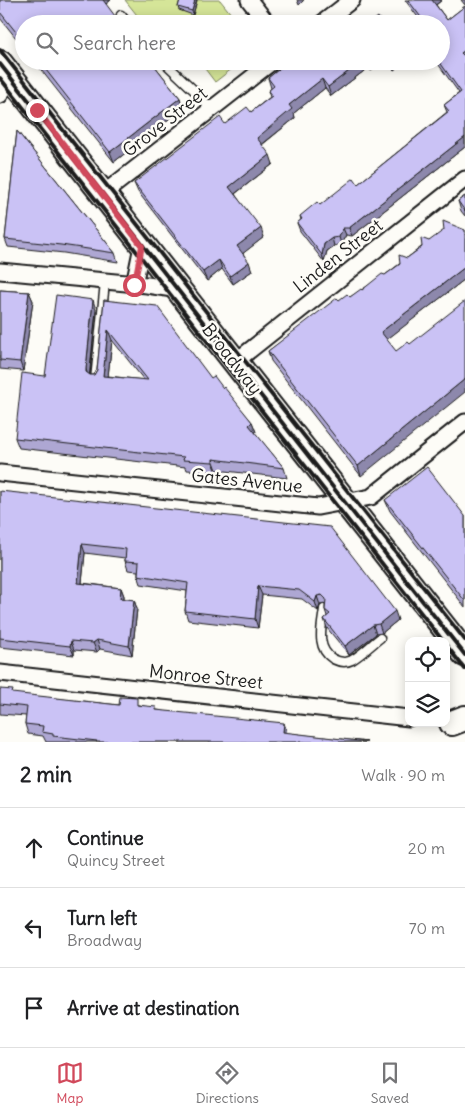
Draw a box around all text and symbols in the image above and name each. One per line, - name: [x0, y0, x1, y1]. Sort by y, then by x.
- search box: [15, 15, 450, 70]
- icon: search: [33, 29, 61, 57]
- text: Search here: [73, 31, 176, 55]
- street label: Grove Street: [118, 81, 212, 162]
- route end: [26, 99, 49, 122]
- street label: Linden Street: [288, 214, 387, 298]
- route start: [123, 274, 146, 297]
- street label: Broadway: [197, 318, 267, 399]
- street label: Gates Avenue: [190, 463, 304, 498]
- map controls: [405, 637, 450, 727]
- button: locate: [405, 637, 450, 682]
- street label: Monroe Street: [148, 659, 264, 694]
- button: layers: [405, 682, 450, 727]
- text: 2 min: [20, 761, 72, 788]
- text: Walk · 90 m: [361, 765, 445, 785]
- text: Continue: [67, 826, 144, 850]
- icon: ahead: [20, 834, 48, 862]
- text: 20 m: [408, 838, 445, 858]
- text: Quincy Street: [67, 850, 165, 870]
- text: Turn left: [67, 906, 137, 930]
- icon: left: [20, 914, 48, 942]
- text: 70 m: [409, 918, 445, 938]
- text: Broadway: [67, 930, 142, 950]
- icon: arrive: [20, 994, 48, 1022]
- text: Arrive at destination: [67, 996, 240, 1020]
- tab: Map: [56, 1059, 84, 1107]
- tab: Directions: [196, 1059, 259, 1107]
- tab: Saved: [371, 1059, 409, 1107]

